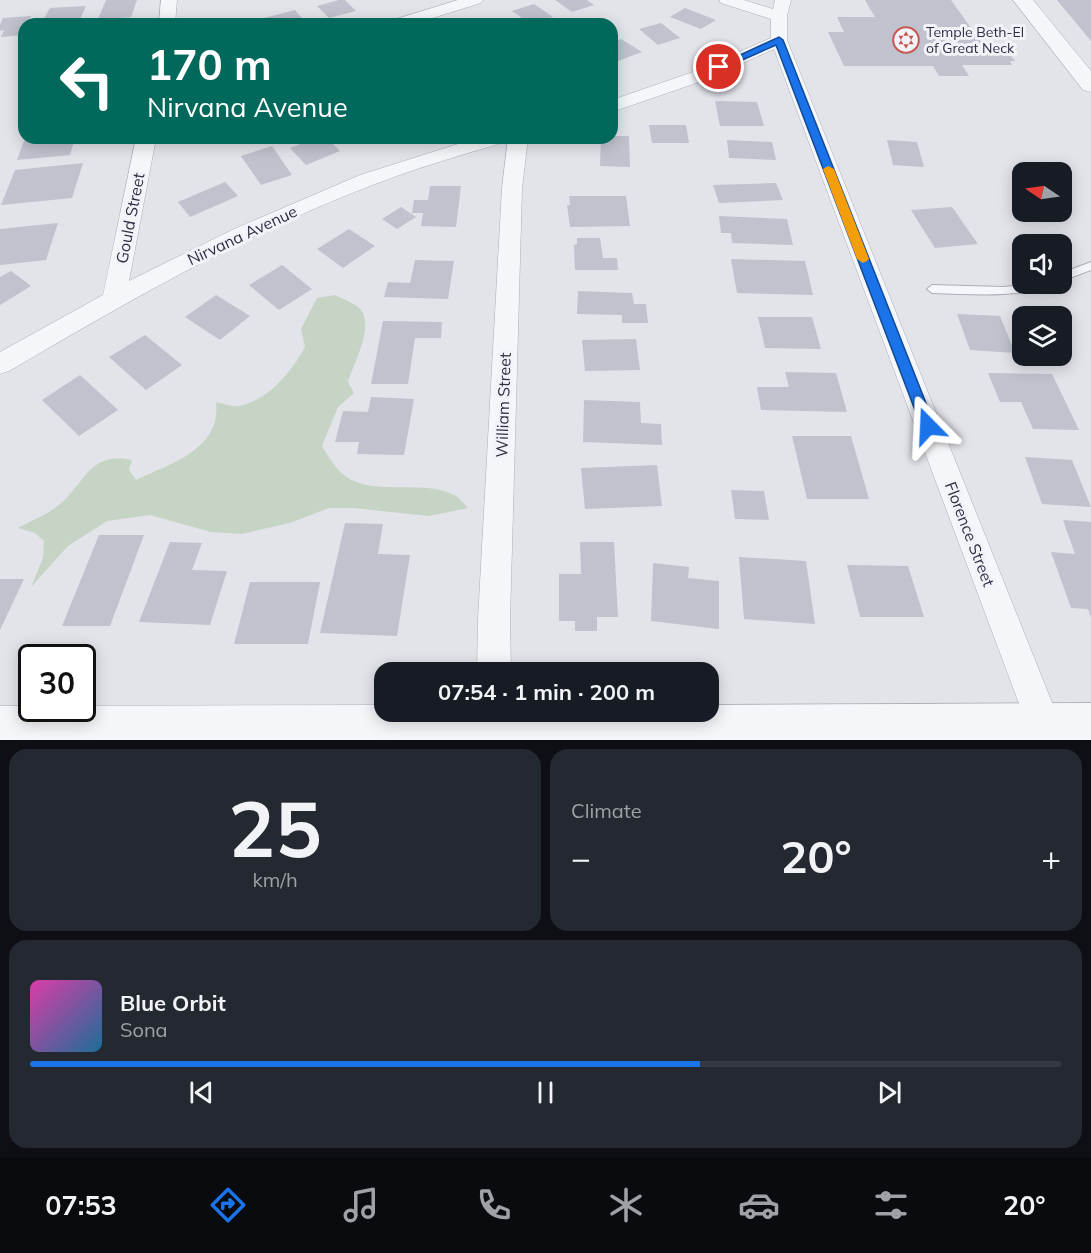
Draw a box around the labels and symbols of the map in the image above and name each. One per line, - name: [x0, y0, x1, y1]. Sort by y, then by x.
- place label: Temple Beth-El of Great Neck: [926, 23, 1024, 57]
- synagogue icon: Temple Beth-El of Great Neck: [891, 25, 921, 55]
- pin: [693, 41, 744, 92]
- north arrow: [1012, 162, 1072, 222]
- street label: Gould Street: [111, 171, 149, 265]
- street label: Nirvana Avenue: [184, 201, 300, 269]
- street label: William Street: [491, 352, 515, 458]
- position arrow: [896, 394, 960, 458]
- street label: Florence Street: [941, 479, 999, 590]
- speed limit sign: 30: [18, 644, 96, 722]

